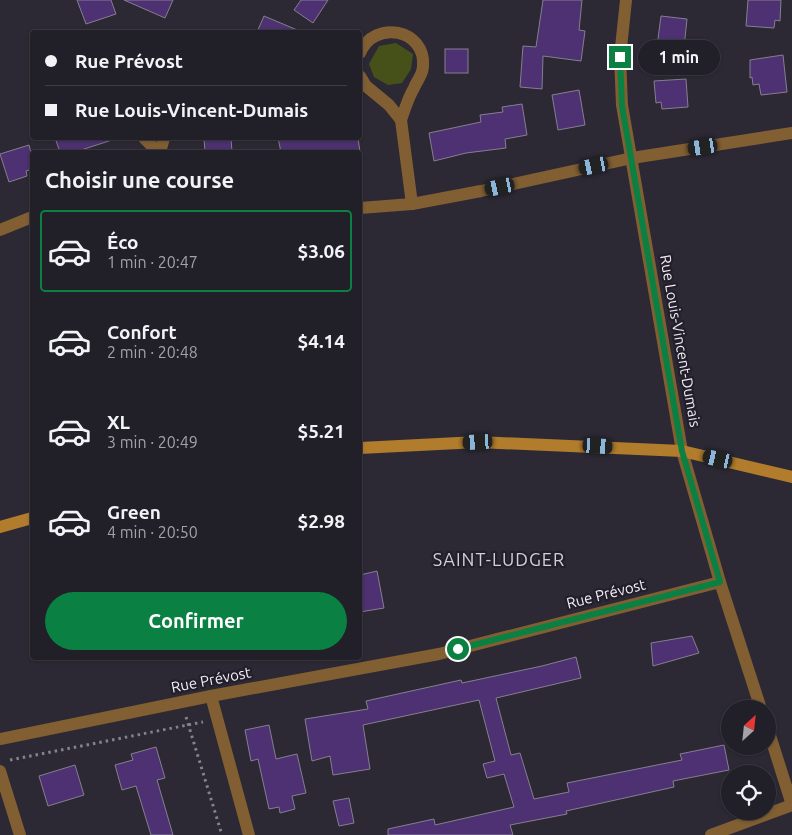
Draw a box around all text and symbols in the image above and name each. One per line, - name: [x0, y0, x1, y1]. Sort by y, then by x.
- callout: 1 min: [638, 40, 720, 74]
- route end: [609, 46, 631, 68]
- text: 1 min: [659, 48, 699, 66]
- text: Rue Prévost: [75, 50, 183, 72]
- text: Rue Louis-Vincent-Dumais: [75, 99, 308, 121]
- car: [687, 137, 718, 157]
- car: [577, 156, 610, 176]
- text: Choisir une course: [45, 167, 234, 192]
- car: [483, 177, 516, 197]
- icon: car: [47, 229, 92, 274]
- text: Éco: [107, 231, 139, 253]
- text: $3.06: [297, 240, 345, 262]
- text: 1 min · 20:47: [107, 253, 198, 271]
- street label: Rue Louis-Vincent-Dumais: [657, 253, 704, 428]
- icon: car: [47, 319, 92, 364]
- text: Confort: [107, 321, 177, 343]
- text: $4.14: [297, 330, 345, 352]
- text: 2 min · 20:48: [107, 343, 198, 361]
- icon: car: [47, 409, 92, 454]
- text: XL: [107, 411, 130, 433]
- text: $5.21: [297, 420, 345, 442]
- text: 3 min · 20:49: [107, 433, 198, 451]
- car: [462, 434, 493, 450]
- car: [582, 438, 613, 454]
- car: [701, 448, 734, 470]
- icon: car: [47, 499, 92, 544]
- text: Green: [107, 501, 161, 523]
- text: $2.98: [297, 510, 345, 532]
- text: 4 min · 20:50: [107, 523, 198, 541]
- district label: SAINT-LUDGER: [433, 549, 565, 569]
- street label: Rue Prévost: [565, 575, 647, 612]
- button: Confirmer: [45, 592, 347, 650]
- route start: [447, 638, 469, 660]
- street label: Rue Prévost: [170, 663, 252, 696]
- north arrow: [721, 700, 776, 755]
- map controls: [721, 700, 776, 820]
- button: locate: [721, 765, 776, 820]

